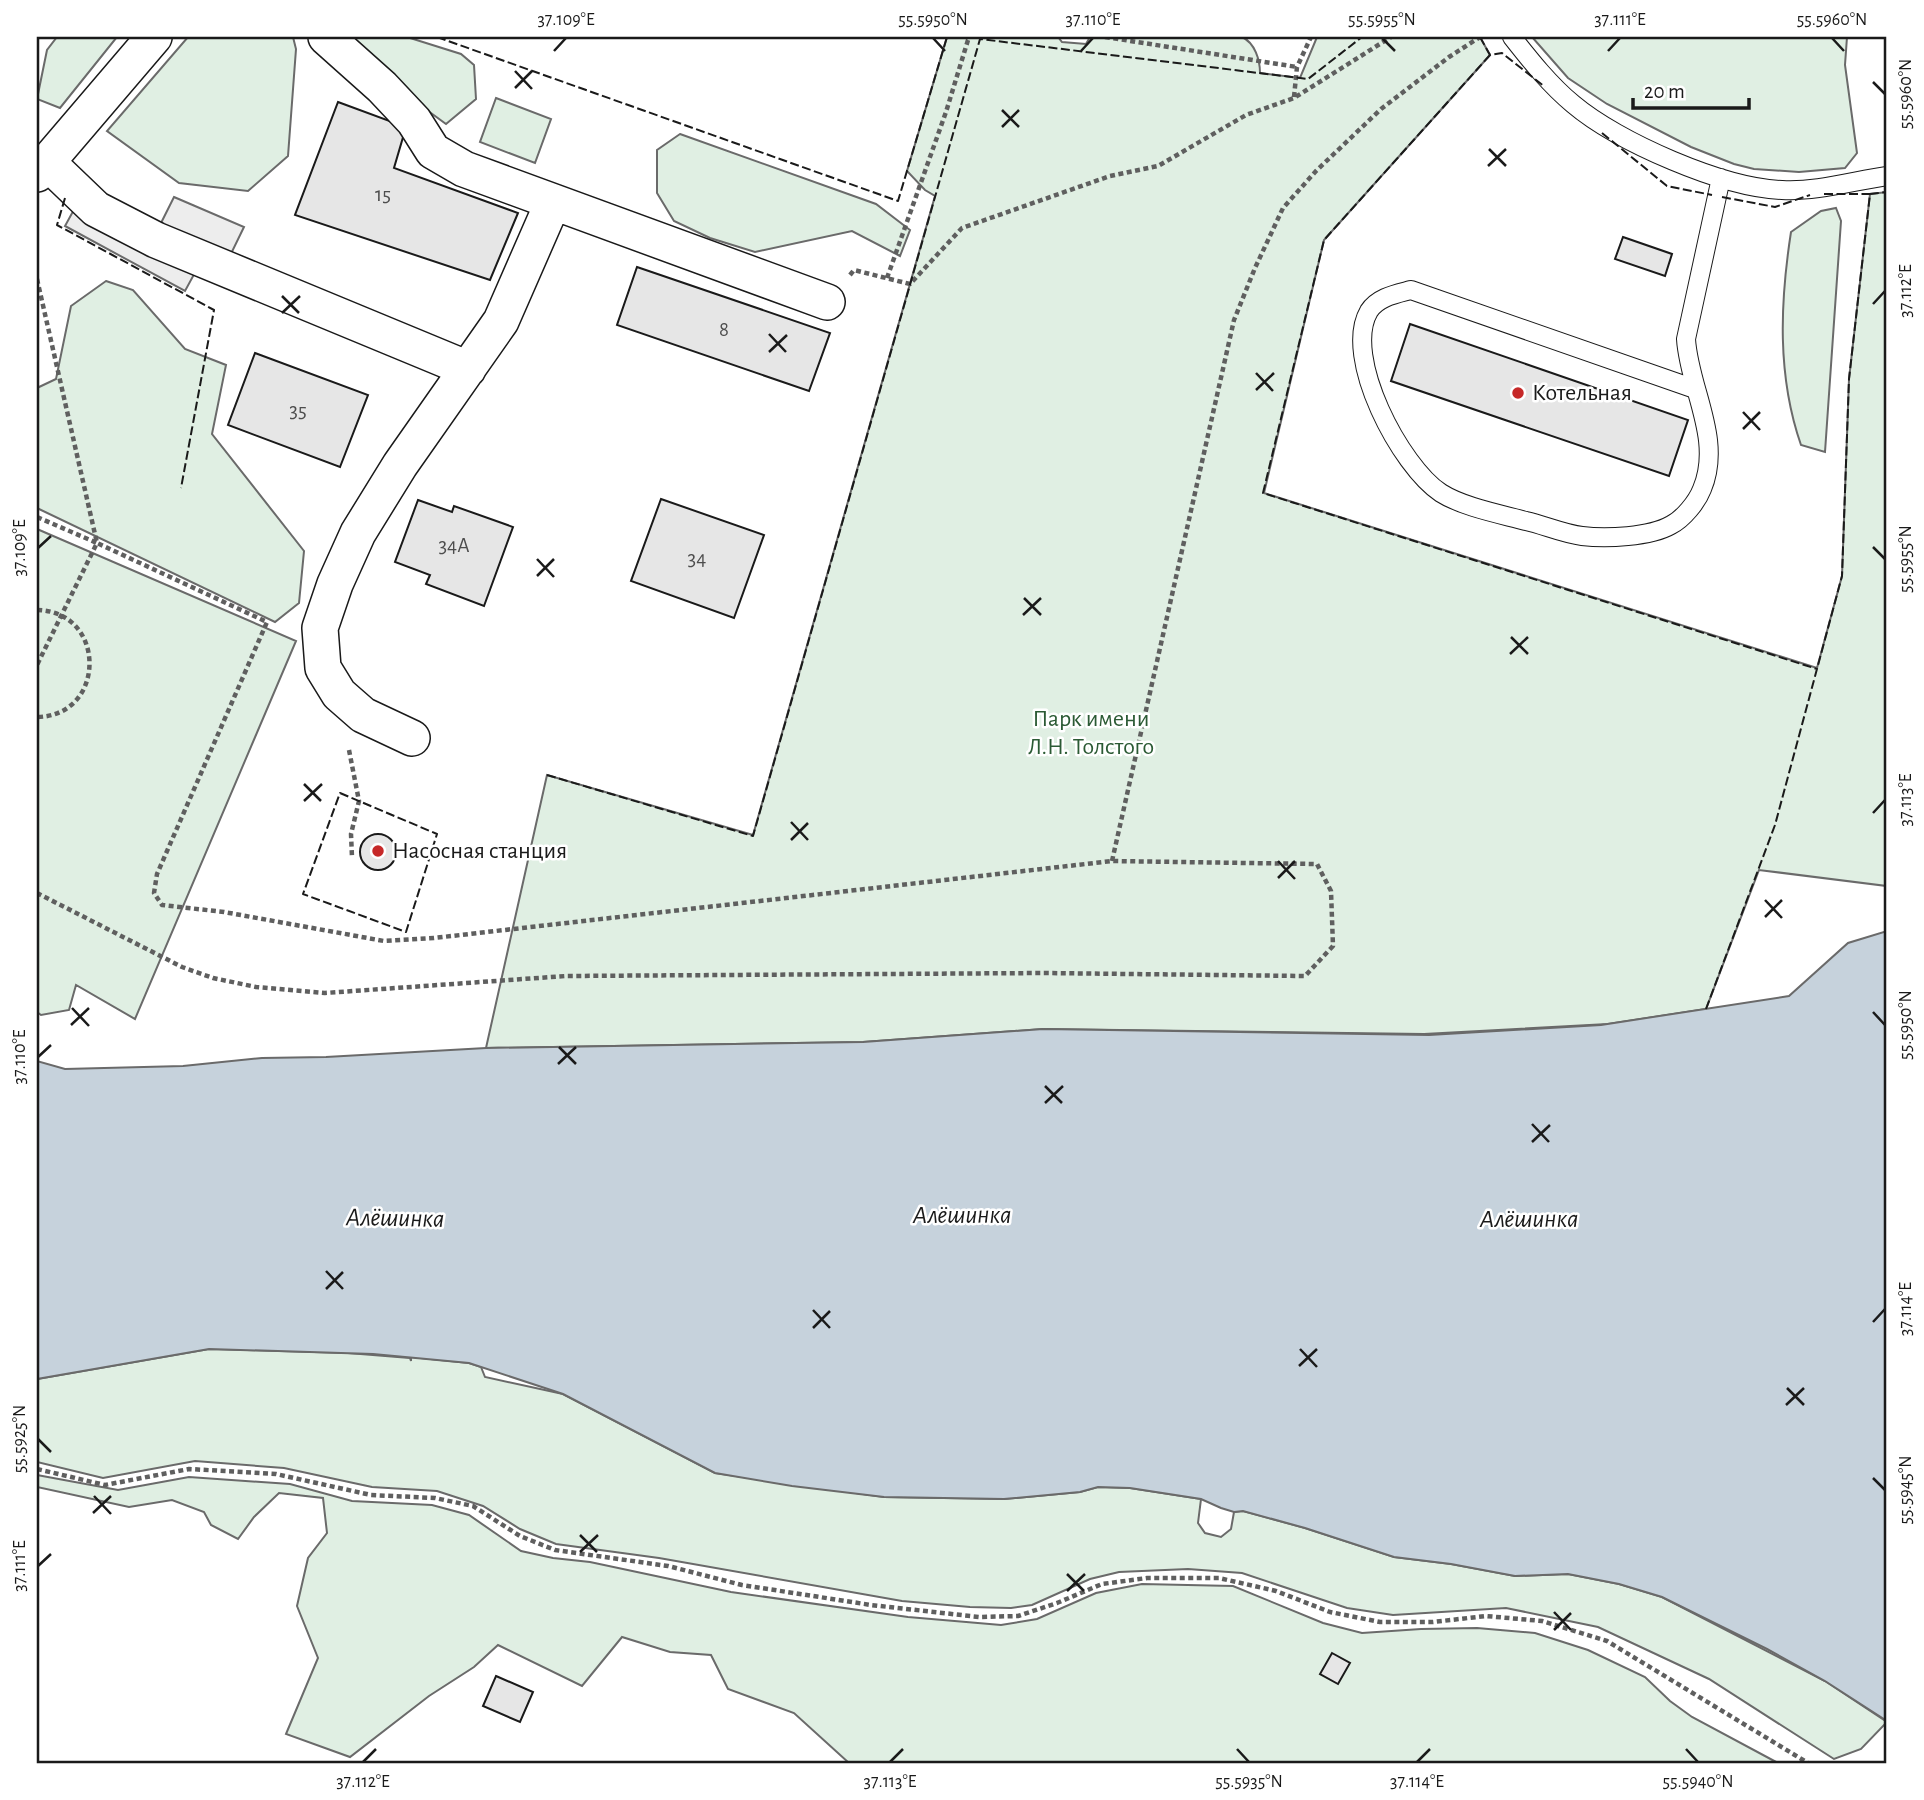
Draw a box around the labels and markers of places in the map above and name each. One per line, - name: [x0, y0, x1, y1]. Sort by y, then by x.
- place label: Котельная: [1532, 381, 1632, 405]
- marker: Котельная: [1510, 385, 1526, 401]
- place label: Насосная станция: [392, 839, 567, 863]
- marker: Насосная станция: [370, 843, 386, 859]

